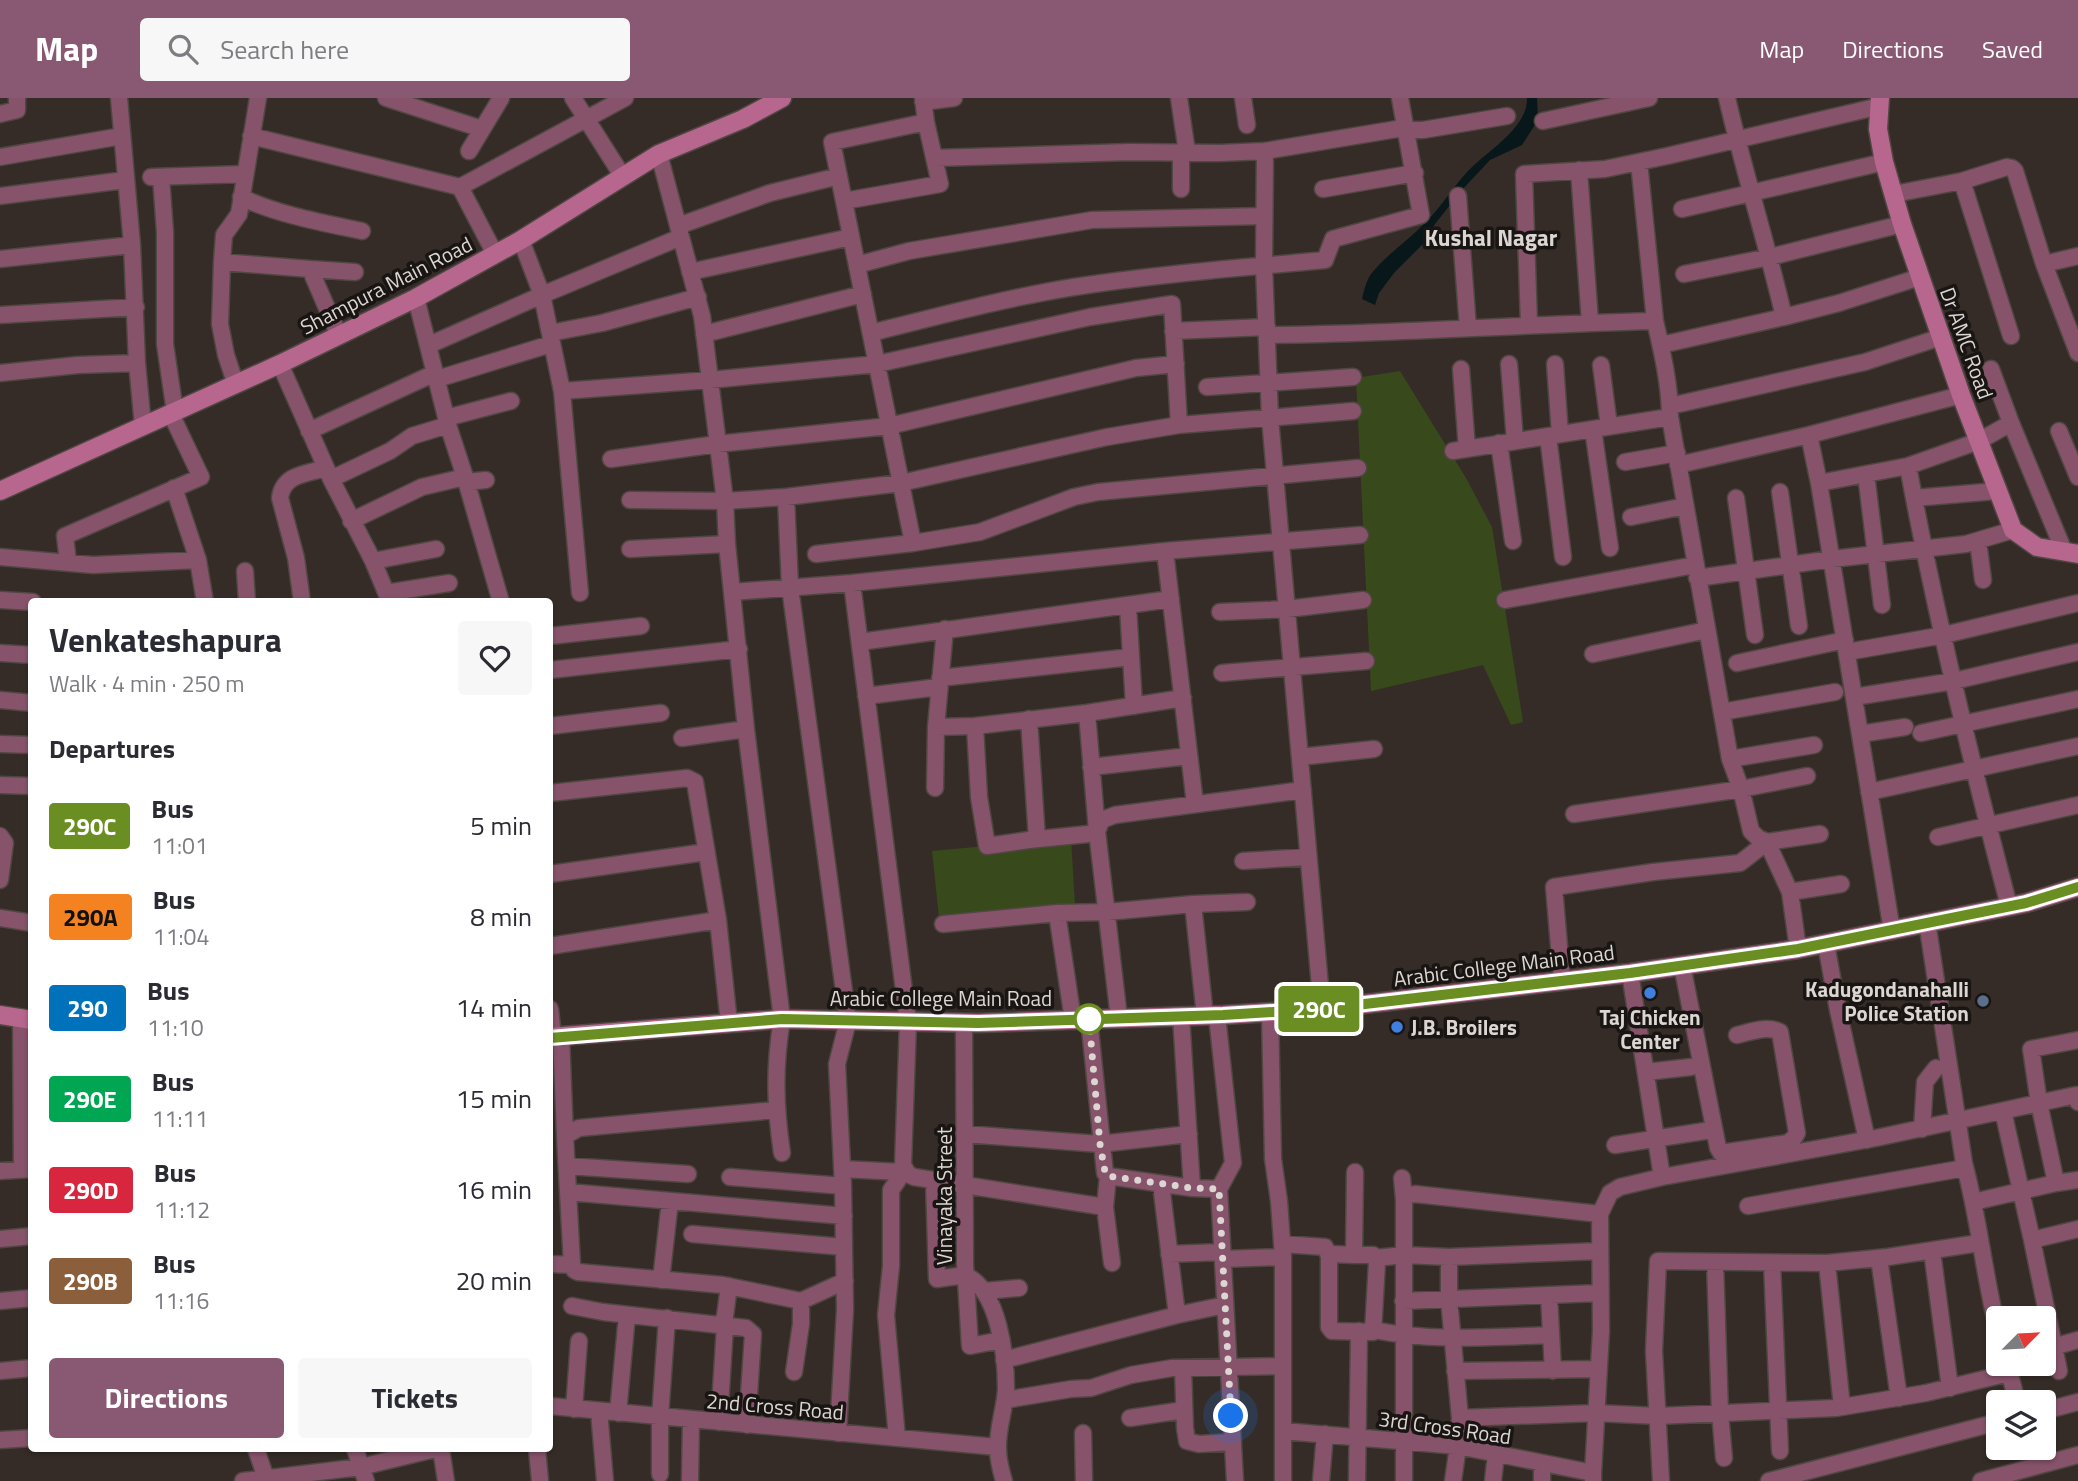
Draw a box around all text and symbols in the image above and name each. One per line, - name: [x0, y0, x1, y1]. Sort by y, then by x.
- search box: [140, 18, 630, 81]
- text: Map: [35, 24, 98, 74]
- icon: search: [164, 30, 202, 68]
- text: Search here: [220, 30, 349, 69]
- text: Map: [1759, 31, 1804, 67]
- text: Directions: [1842, 31, 1944, 67]
- text: Saved: [1982, 31, 2043, 67]
- district label: Kushal Nagar: [1425, 220, 1558, 255]
- street label: Shampura Main Road: [294, 228, 478, 342]
- street label: Dr AMC Road: [1932, 283, 2002, 403]
- text: Venkateshapura: [49, 615, 282, 665]
- button: heart: [458, 621, 532, 695]
- text: Walk · 4 min · 250 m: [49, 666, 245, 701]
- text: Departures: [49, 729, 175, 768]
- text: Bus: [151, 789, 194, 828]
- text: 5 min: [470, 806, 532, 845]
- text: 290C: [63, 808, 116, 844]
- text: 11:01: [151, 828, 208, 863]
- text: Bus: [153, 880, 195, 919]
- text: 8 min: [470, 897, 532, 936]
- text: 290A: [63, 899, 118, 935]
- text: 11:04: [153, 919, 209, 954]
- street label: Arabic College Main Road: [1392, 936, 1616, 994]
- text: Bus: [147, 971, 189, 1010]
- place label: Kadugondanahalli Police Station: [1805, 973, 1969, 1029]
- street label: Arabic College Main Road: [830, 982, 1052, 1014]
- marker: Taj Chicken Center: [1642, 985, 1658, 1001]
- line badge: 290C: [1270, 986, 1368, 1032]
- text: 14 min: [456, 988, 532, 1027]
- text: 290: [67, 990, 108, 1026]
- text: 290C: [1292, 991, 1346, 1027]
- marker: Kadugondanahalli Police Station: [1975, 993, 1991, 1009]
- place label: Taj Chicken Center: [1599, 1001, 1701, 1057]
- unlabelled marker: [1074, 1004, 1104, 1034]
- text: 11:10: [147, 1010, 204, 1045]
- place label: J.B. Broilers: [1411, 1011, 1517, 1043]
- marker: J.B. Broilers: [1389, 1019, 1405, 1035]
- text: Bus: [152, 1062, 194, 1101]
- text: 15 min: [456, 1079, 532, 1118]
- text: 290E: [63, 1081, 117, 1117]
- text: 11:11: [152, 1101, 208, 1136]
- street label: Vinayaka Street: [928, 1126, 960, 1265]
- text: Bus: [154, 1153, 196, 1192]
- text: 16 min: [456, 1170, 532, 1209]
- text: 290D: [63, 1172, 119, 1208]
- text: 11:12: [154, 1192, 210, 1227]
- text: Bus: [153, 1244, 195, 1283]
- text: 20 min: [456, 1261, 532, 1300]
- text: 290B: [63, 1263, 118, 1299]
- text: 11:16: [153, 1283, 209, 1318]
- north arrow: [1986, 1306, 2056, 1376]
- map controls: [1986, 1306, 2056, 1460]
- button: Directions: [49, 1358, 284, 1438]
- button: Tickets: [298, 1358, 532, 1438]
- street label: 2nd Cross Road: [705, 1384, 845, 1428]
- button: layers: [1986, 1390, 2056, 1460]
- your location: [1213, 1398, 1248, 1433]
- street label: 3rd Cross Road: [1377, 1402, 1513, 1452]

